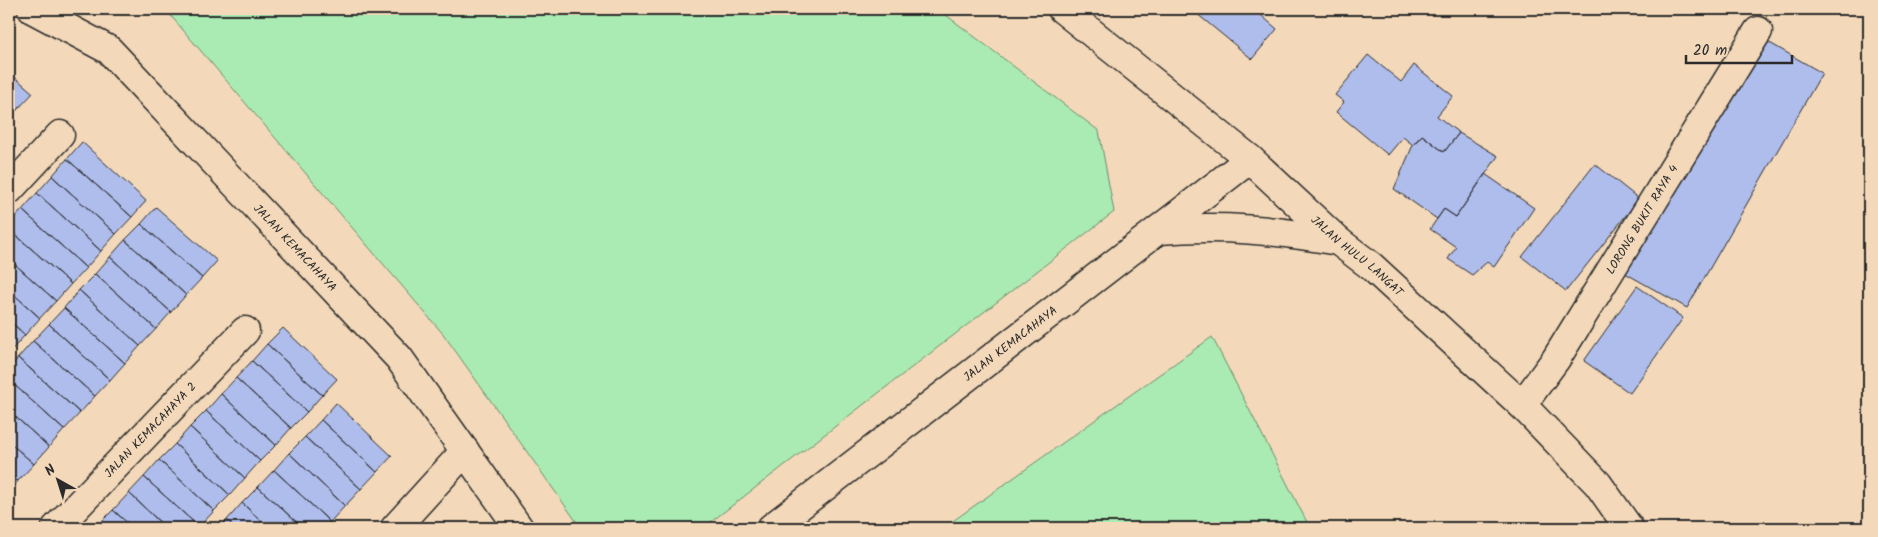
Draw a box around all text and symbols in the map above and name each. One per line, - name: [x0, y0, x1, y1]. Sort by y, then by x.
- scale bar: [1686, 32, 1792, 64]
- text: 20 m: [1693, 39, 1727, 63]
- street label: LORONG BUKIT RAYA 4: [1601, 161, 1683, 278]
- street label: JALAN KEMACAHAYA: [249, 200, 342, 296]
- street label: JALAN HULU LANGAT: [1307, 211, 1409, 302]
- street label: JALAN KEMACAHAYA: [959, 301, 1061, 386]
- street label: JALAN KEMACAHAYA 2: [100, 378, 201, 482]
- north arrow: [32, 454, 82, 504]
- text: N: [40, 459, 61, 482]

